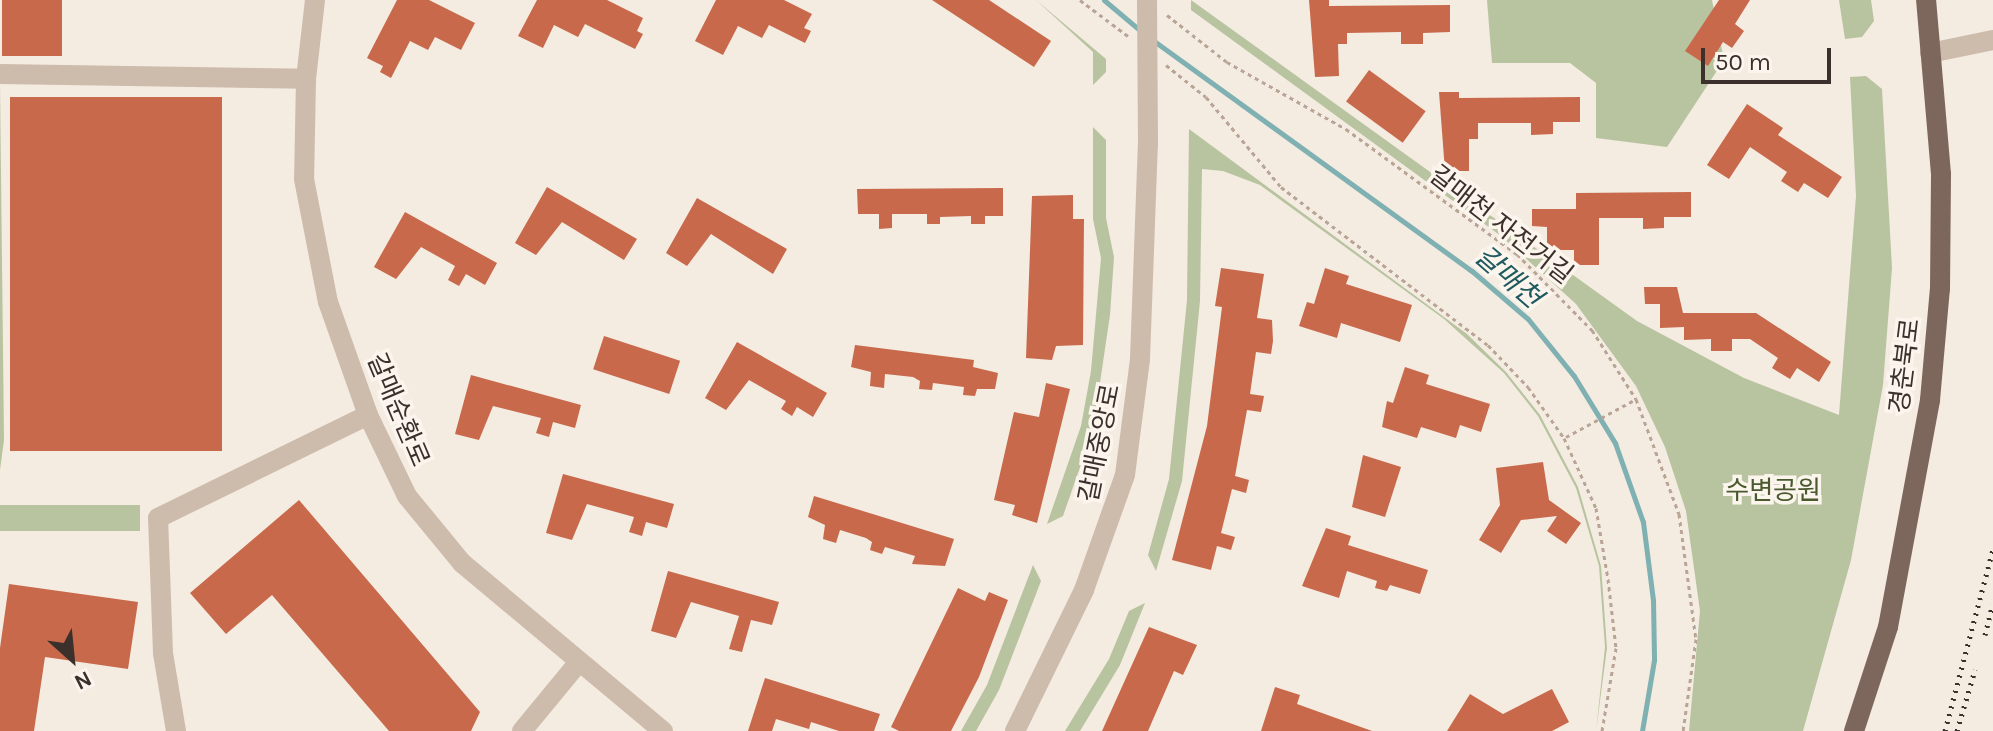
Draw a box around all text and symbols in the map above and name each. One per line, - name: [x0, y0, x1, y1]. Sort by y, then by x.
- scale bar: [1705, 32, 1835, 82]
- text: 50 m: [1715, 48, 1771, 76]
- street label: 갈매천 자전거길: [1423, 159, 1579, 291]
- water label: 갈매천: [1468, 239, 1548, 315]
- street label: 경춘북로: [1884, 317, 1926, 415]
- street label: 갈매순환로: [360, 349, 436, 471]
- street label: 갈매중앙로: [1073, 381, 1127, 505]
- park label: 수변공원: [1725, 475, 1821, 507]
- north arrow: [32, 619, 112, 699]
- text: N: [70, 665, 96, 696]

